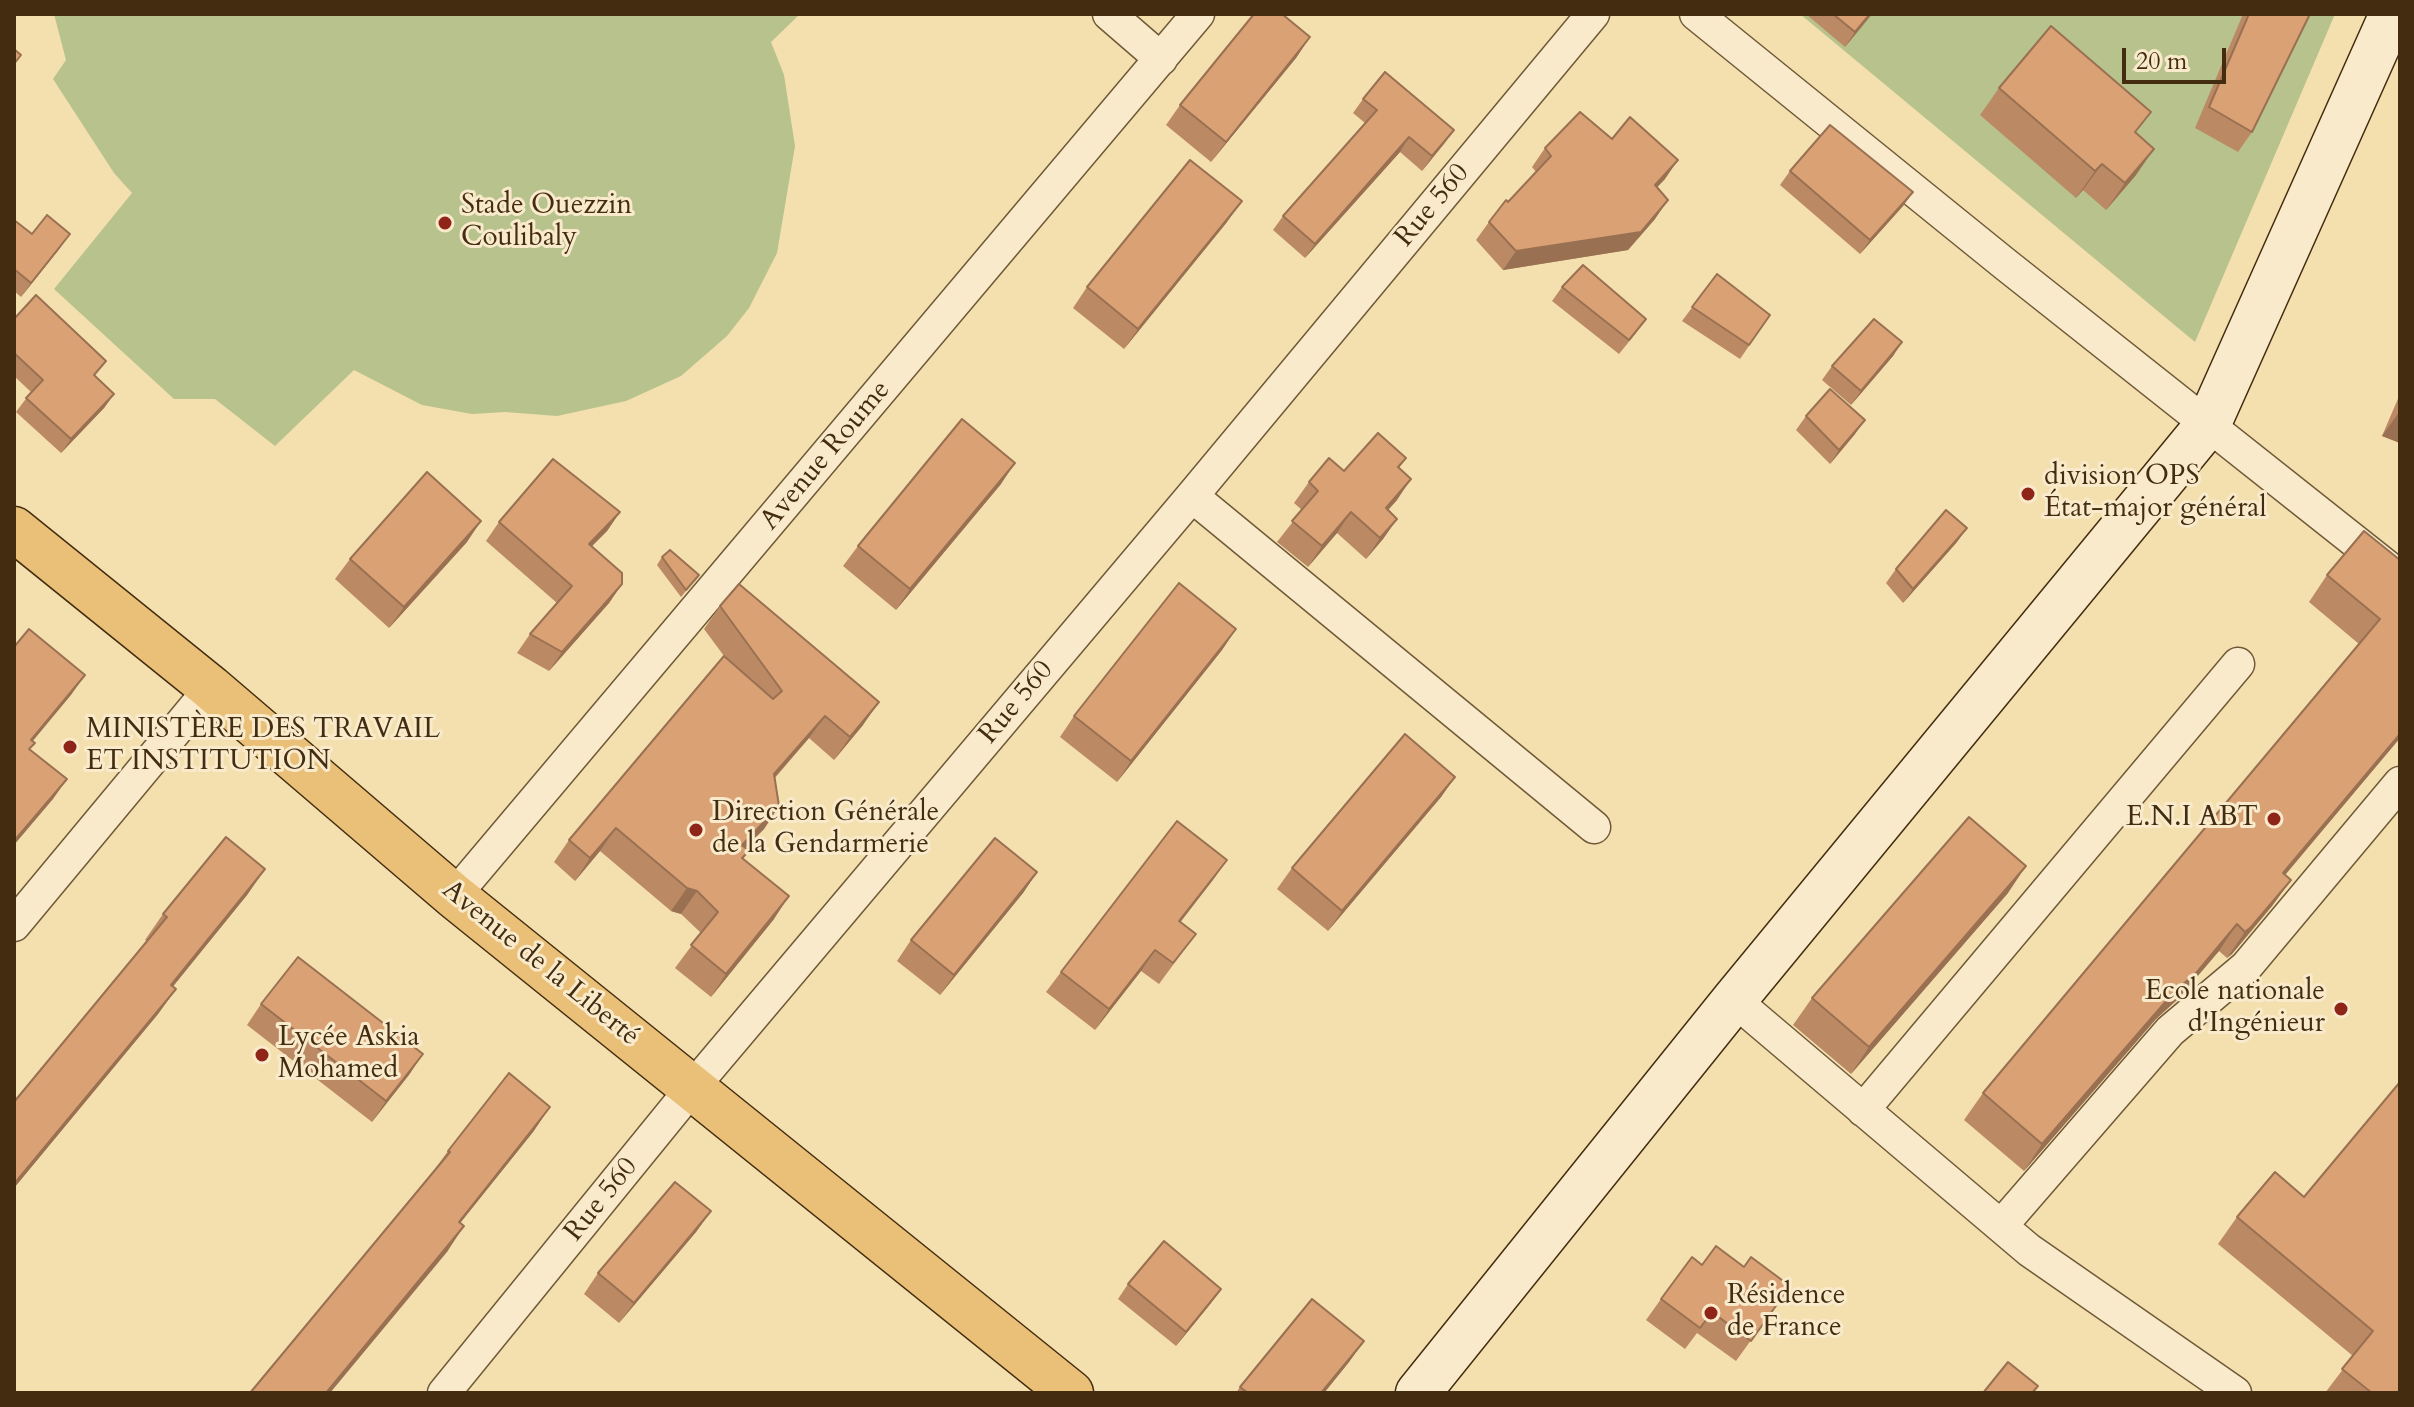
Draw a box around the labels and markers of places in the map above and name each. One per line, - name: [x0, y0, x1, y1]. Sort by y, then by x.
- place label: Stade Ouezzin Coulibaly: [461, 190, 632, 256]
- marker: Stade Ouezzin Coulibaly: [436, 214, 454, 232]
- place label: division OPS État-major général: [2044, 461, 2267, 527]
- marker: division OPS État-major général: [2019, 485, 2037, 503]
- place label: MINISTÈRE DES TRAVAIL ET INSTITUTION: [86, 714, 440, 780]
- marker: MINISTÈRE DES TRAVAIL ET INSTITUTION: [61, 738, 79, 756]
- place label: Direction Générale de la Gendarmerie: [712, 797, 939, 863]
- place label: E.N.I ABT: [2126, 802, 2258, 836]
- marker: E.N.I ABT: [2265, 810, 2283, 828]
- marker: Direction Générale de la Gendarmerie: [687, 821, 705, 839]
- place label: Ecole nationale d'Ingénieur: [2145, 976, 2325, 1042]
- marker: Ecole nationale d'Ingénieur: [2332, 1000, 2350, 1018]
- place label: Lycée Askia Mohamed: [278, 1022, 420, 1088]
- marker: Lycée Askia Mohamed: [253, 1046, 271, 1064]
- place label: Résidence de France: [1727, 1280, 1845, 1346]
- marker: Résidence de France: [1702, 1304, 1720, 1322]

